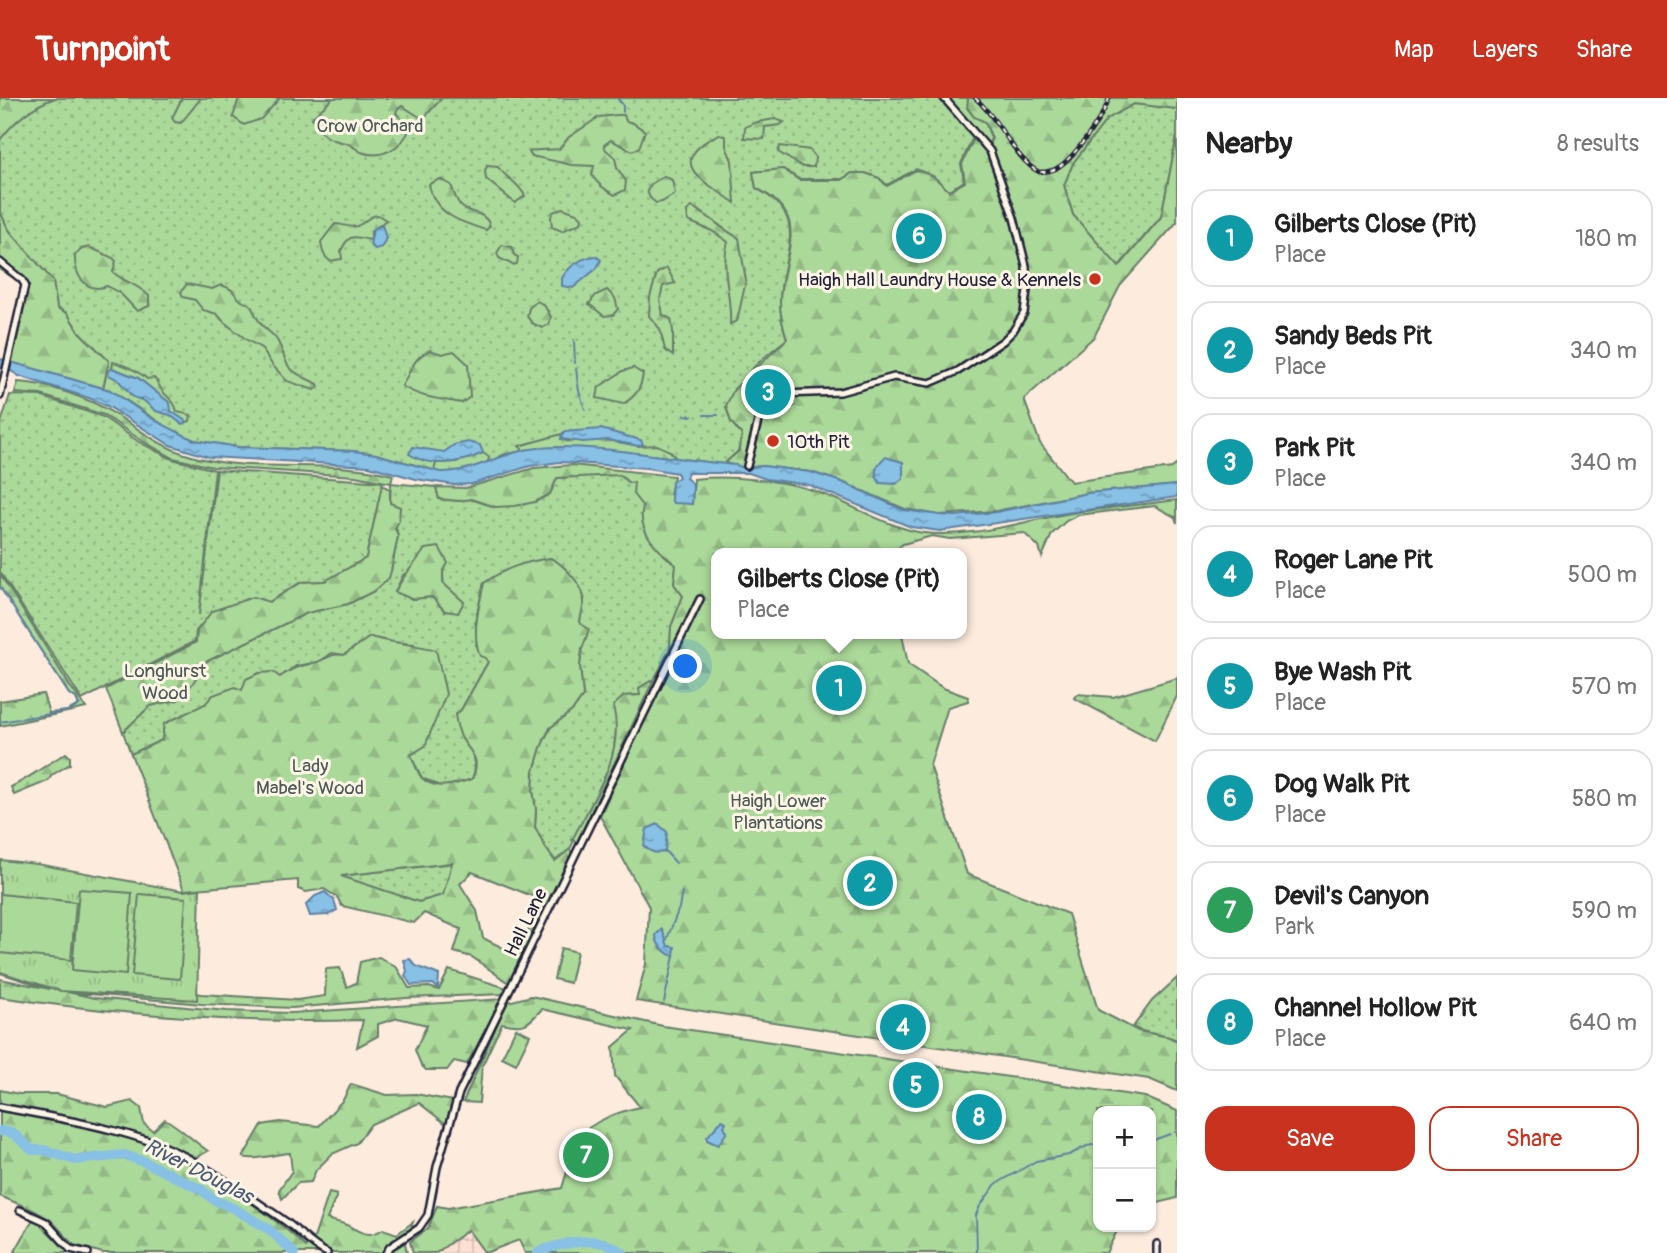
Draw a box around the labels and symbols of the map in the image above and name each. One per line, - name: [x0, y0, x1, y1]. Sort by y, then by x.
- park label: Crow Orchard: [316, 114, 424, 138]
- pin: 6: [896, 210, 942, 262]
- place label: Haigh Hall Laundry House & Kennels: [798, 268, 1081, 292]
- marker: Haigh Hall Laundry House & Kennels: [1087, 271, 1103, 287]
- pin: 3: [745, 366, 791, 418]
- place label: 10th Pit: [787, 430, 850, 454]
- marker: 10th Pit: [765, 433, 781, 449]
- your location: [668, 649, 702, 683]
- park label: Longhurst Wood: [124, 659, 207, 705]
- pin: 1: [816, 662, 862, 714]
- park label: Lady Mabel's Wood: [256, 754, 364, 800]
- park label: Haigh Lower Plantations: [730, 789, 827, 835]
- pin: 2: [847, 857, 893, 909]
- street label: Hall Lane: [499, 884, 553, 961]
- pin: 4: [880, 1001, 926, 1053]
- pin: 5: [893, 1059, 939, 1111]
- pin: 8: [956, 1091, 1002, 1143]
- pin: 7: [563, 1129, 609, 1181]
- water label: River Douglas: [140, 1133, 260, 1211]

